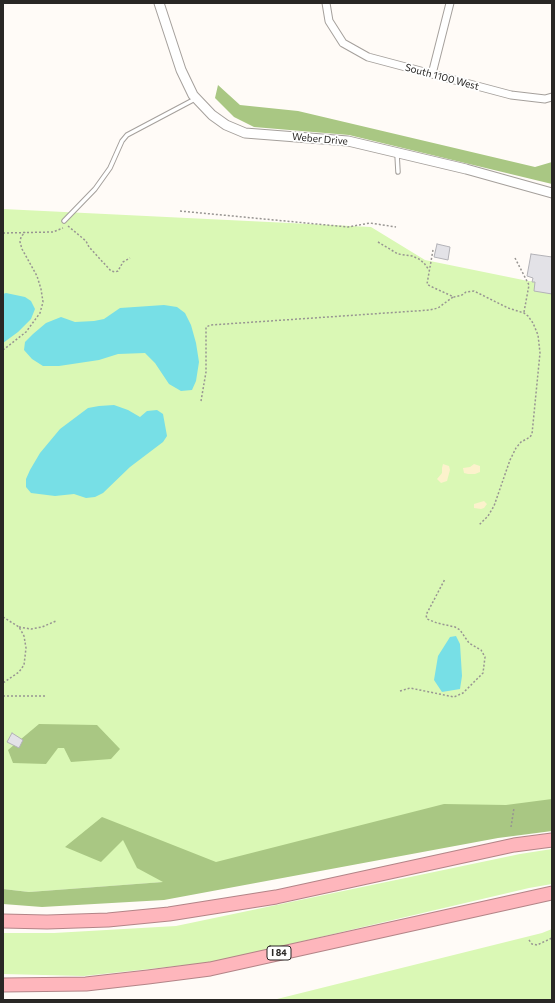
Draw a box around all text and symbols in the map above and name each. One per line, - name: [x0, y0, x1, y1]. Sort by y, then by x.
- street label: South 1100 West: [404, 61, 480, 93]
- street label: Weber Drive: [292, 131, 348, 147]
- road number: I 84: [267, 946, 291, 960]

